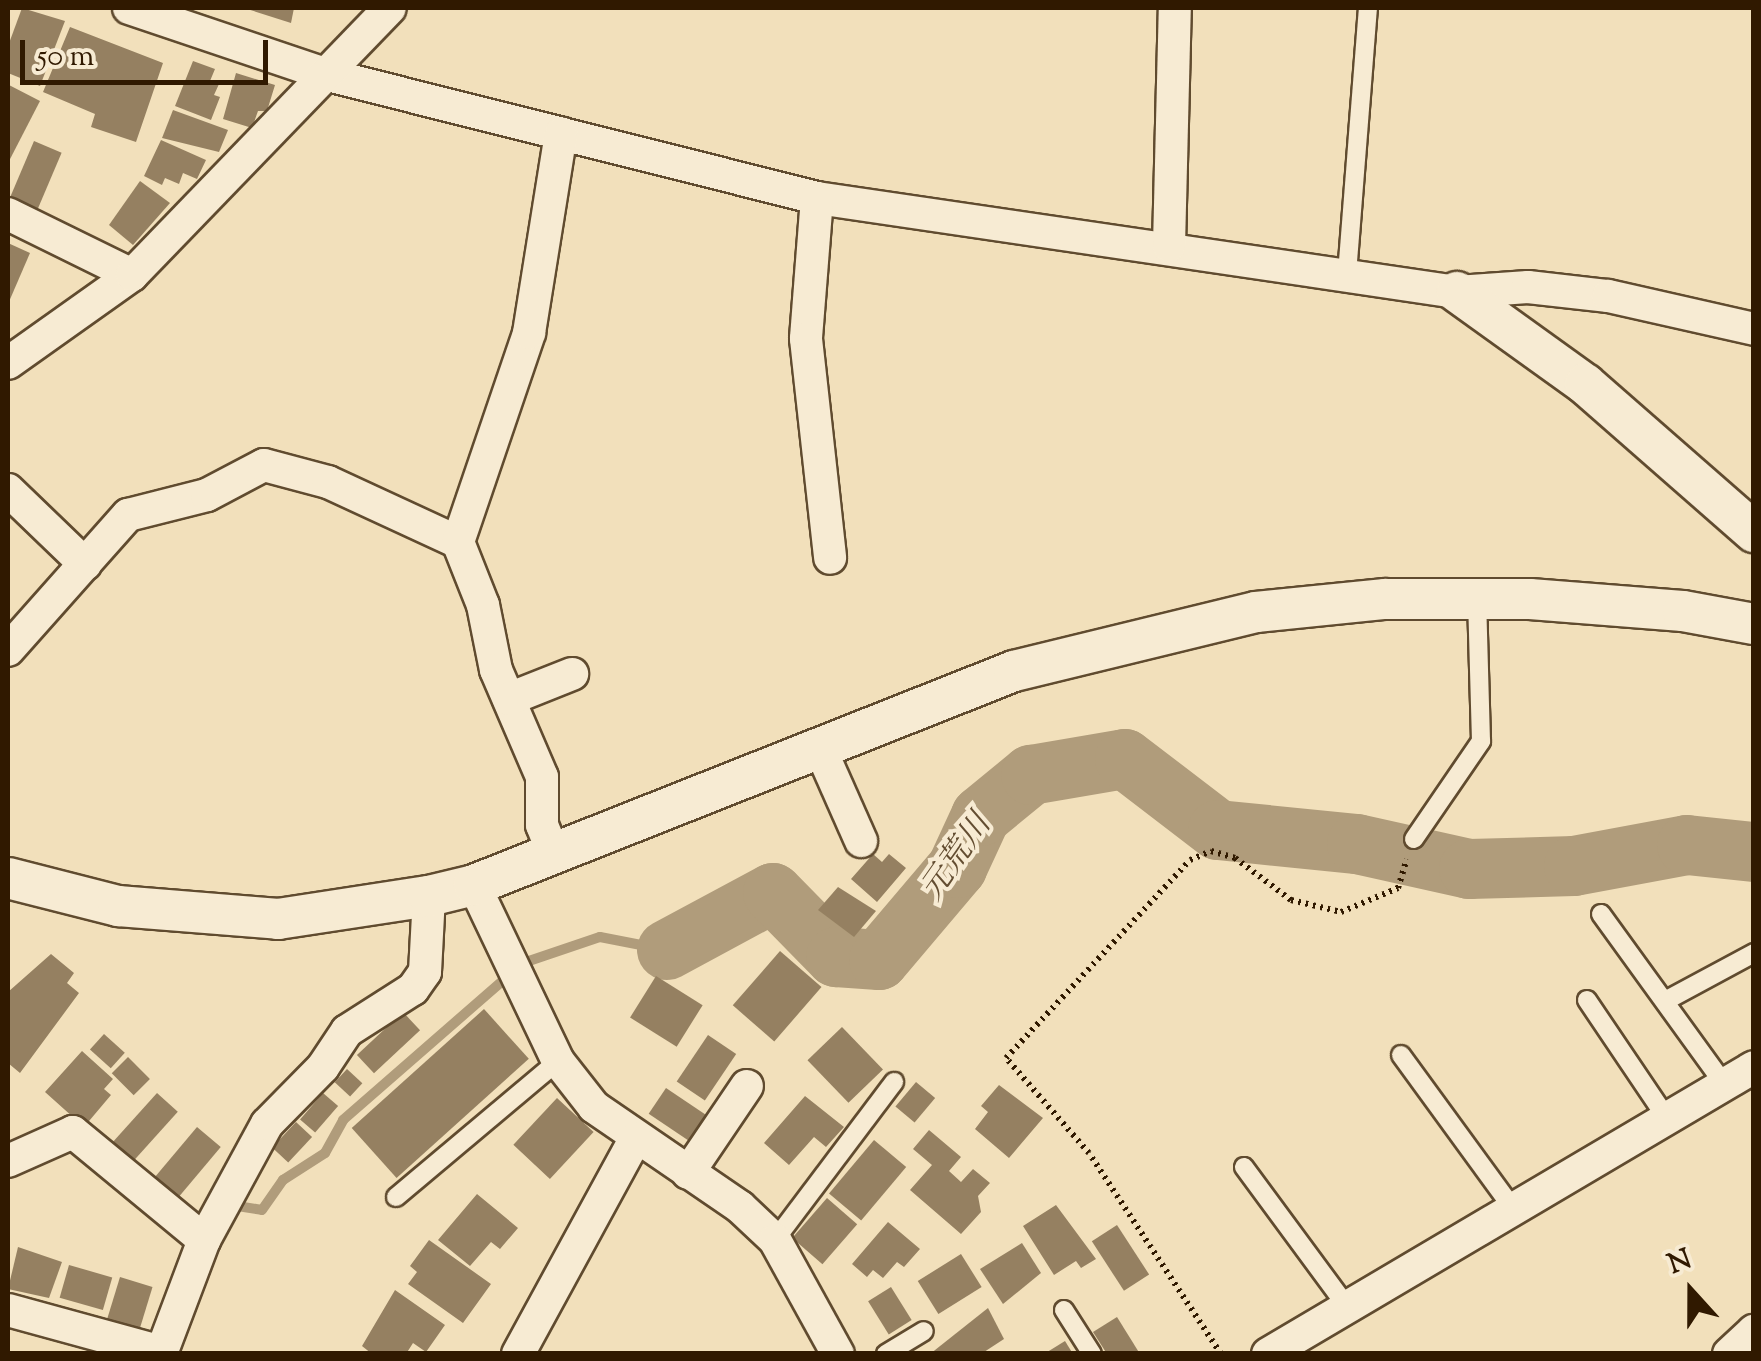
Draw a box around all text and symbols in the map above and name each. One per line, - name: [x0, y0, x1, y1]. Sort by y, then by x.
- scale bar: [25, 20, 272, 82]
- text: 50 m: [37, 36, 94, 79]
- water label: 元荒川: [914, 808, 1000, 908]
- text: N: [1663, 1240, 1698, 1286]
- north arrow: [1641, 1241, 1741, 1341]

